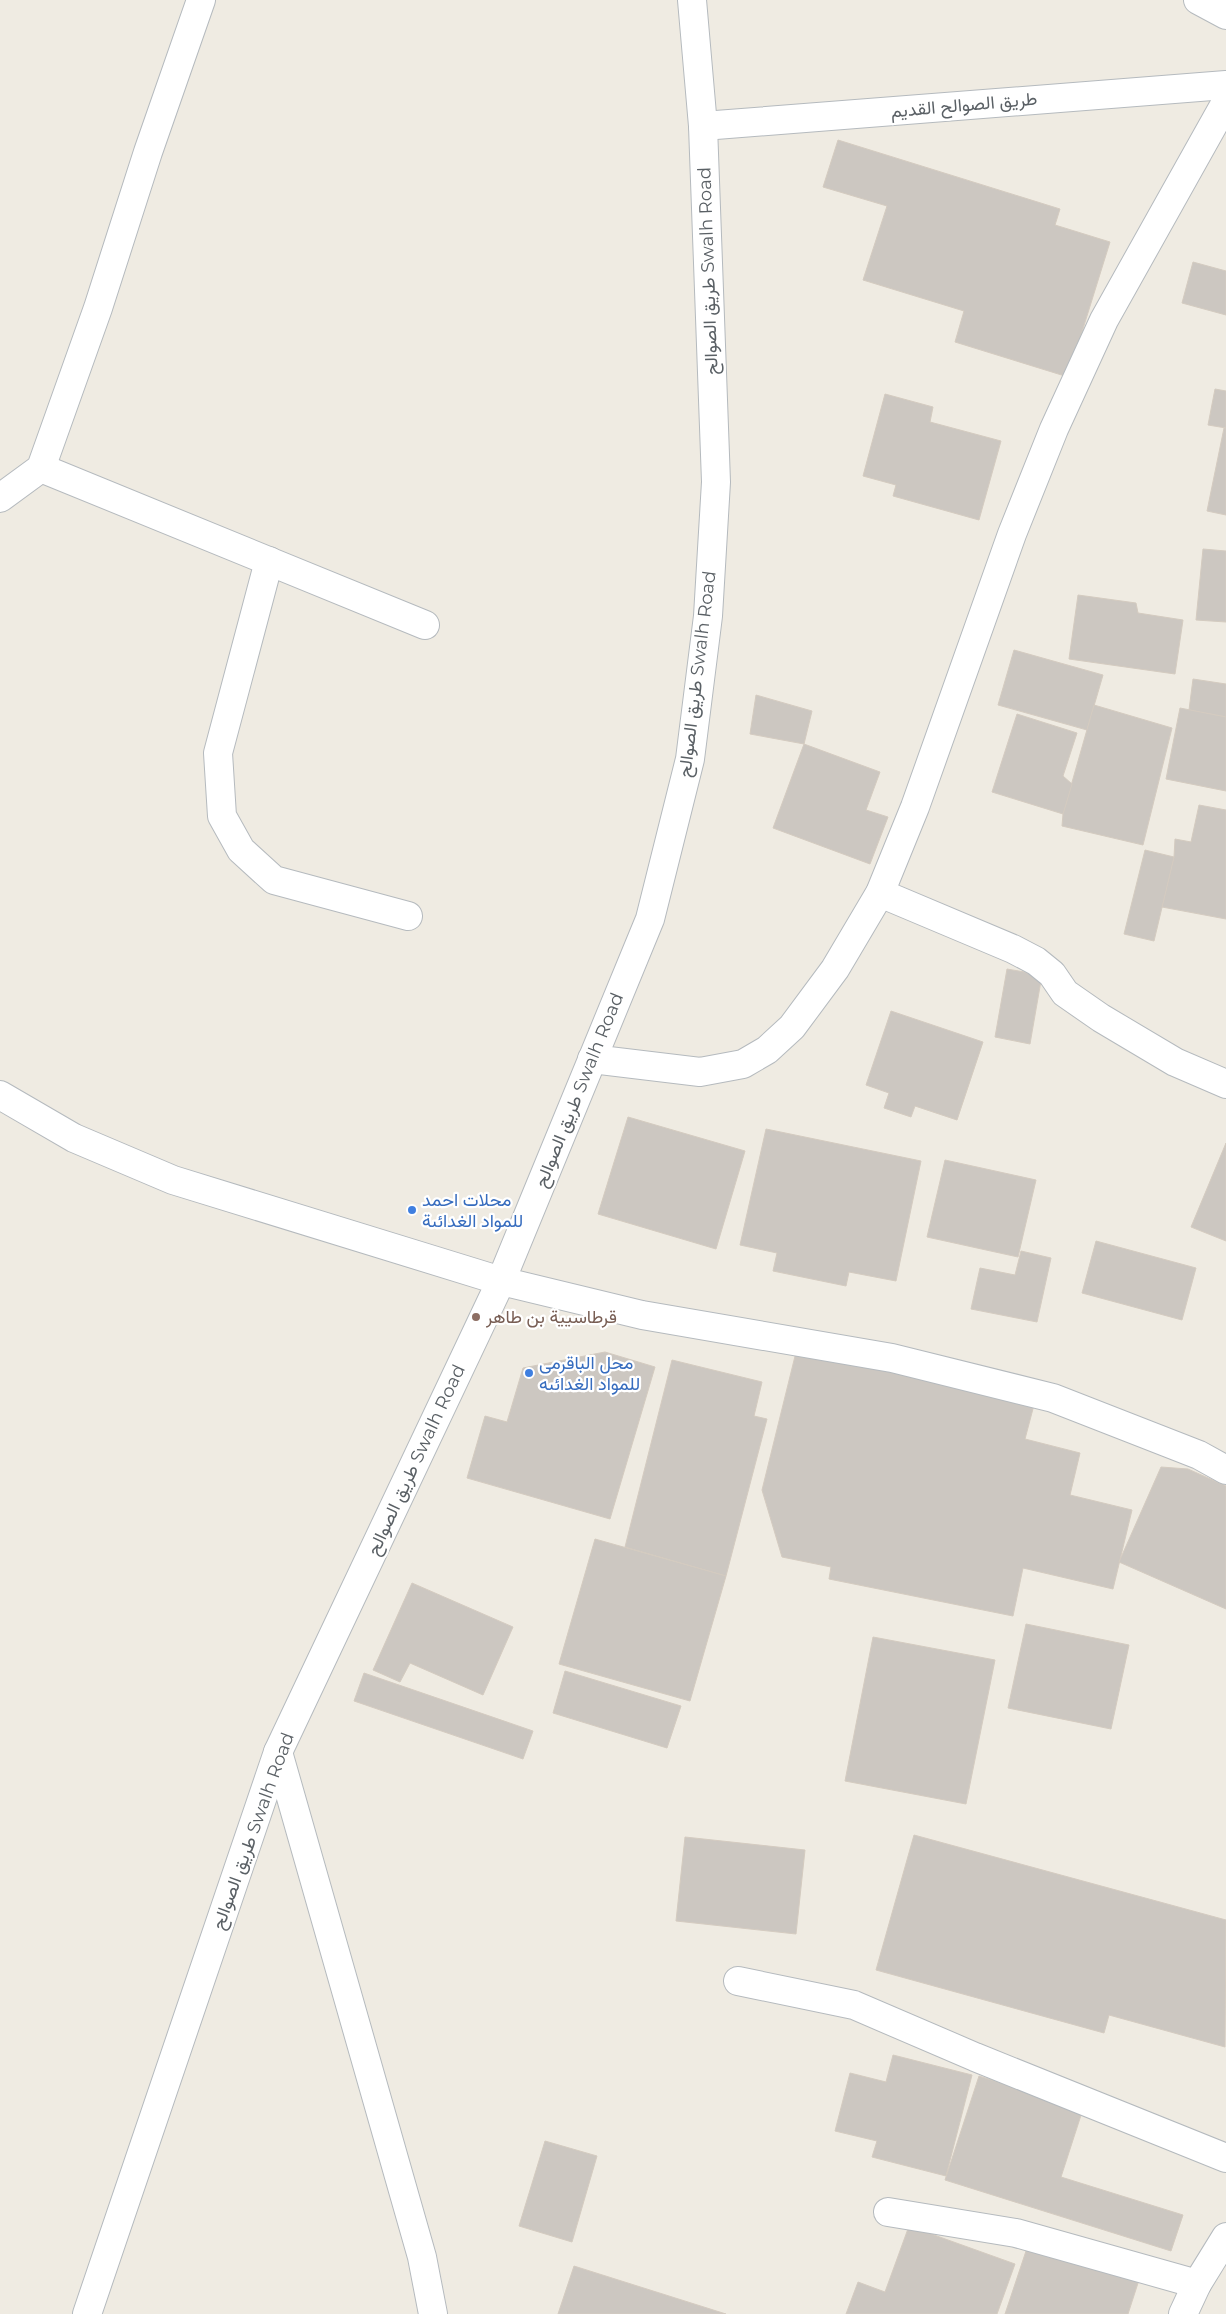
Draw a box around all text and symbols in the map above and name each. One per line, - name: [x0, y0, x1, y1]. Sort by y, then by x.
- street label: طريق الصوالح القديم: [890, 88, 1038, 123]
- street label: طريق الصوالح Swalh Road: [693, 167, 724, 375]
- street label: طريق الصوالح Swalh Road: [673, 569, 722, 779]
- street label: طريق الصوالح Swalh Road: [530, 989, 629, 1191]
- place label: محلات احمد للمواد الغدائىة: [422, 1189, 523, 1232]
- marker: محلات احمد للمواد الغدائىة: [406, 1204, 418, 1216]
- place label: قرطاسيية بن طاهر: [485, 1306, 617, 1328]
- marker: قرطاسيية بن طاهر: [470, 1311, 482, 1323]
- place label: محل الباقرمى للمواد الغدائىه: [539, 1352, 640, 1395]
- street label: طريق الصوالح Swalh Road: [362, 1361, 471, 1559]
- marker: محل الباقرمى للمواد الغدائىه: [523, 1367, 535, 1379]
- street label: طريق الصوالح Swalh Road: [207, 1730, 300, 1933]

